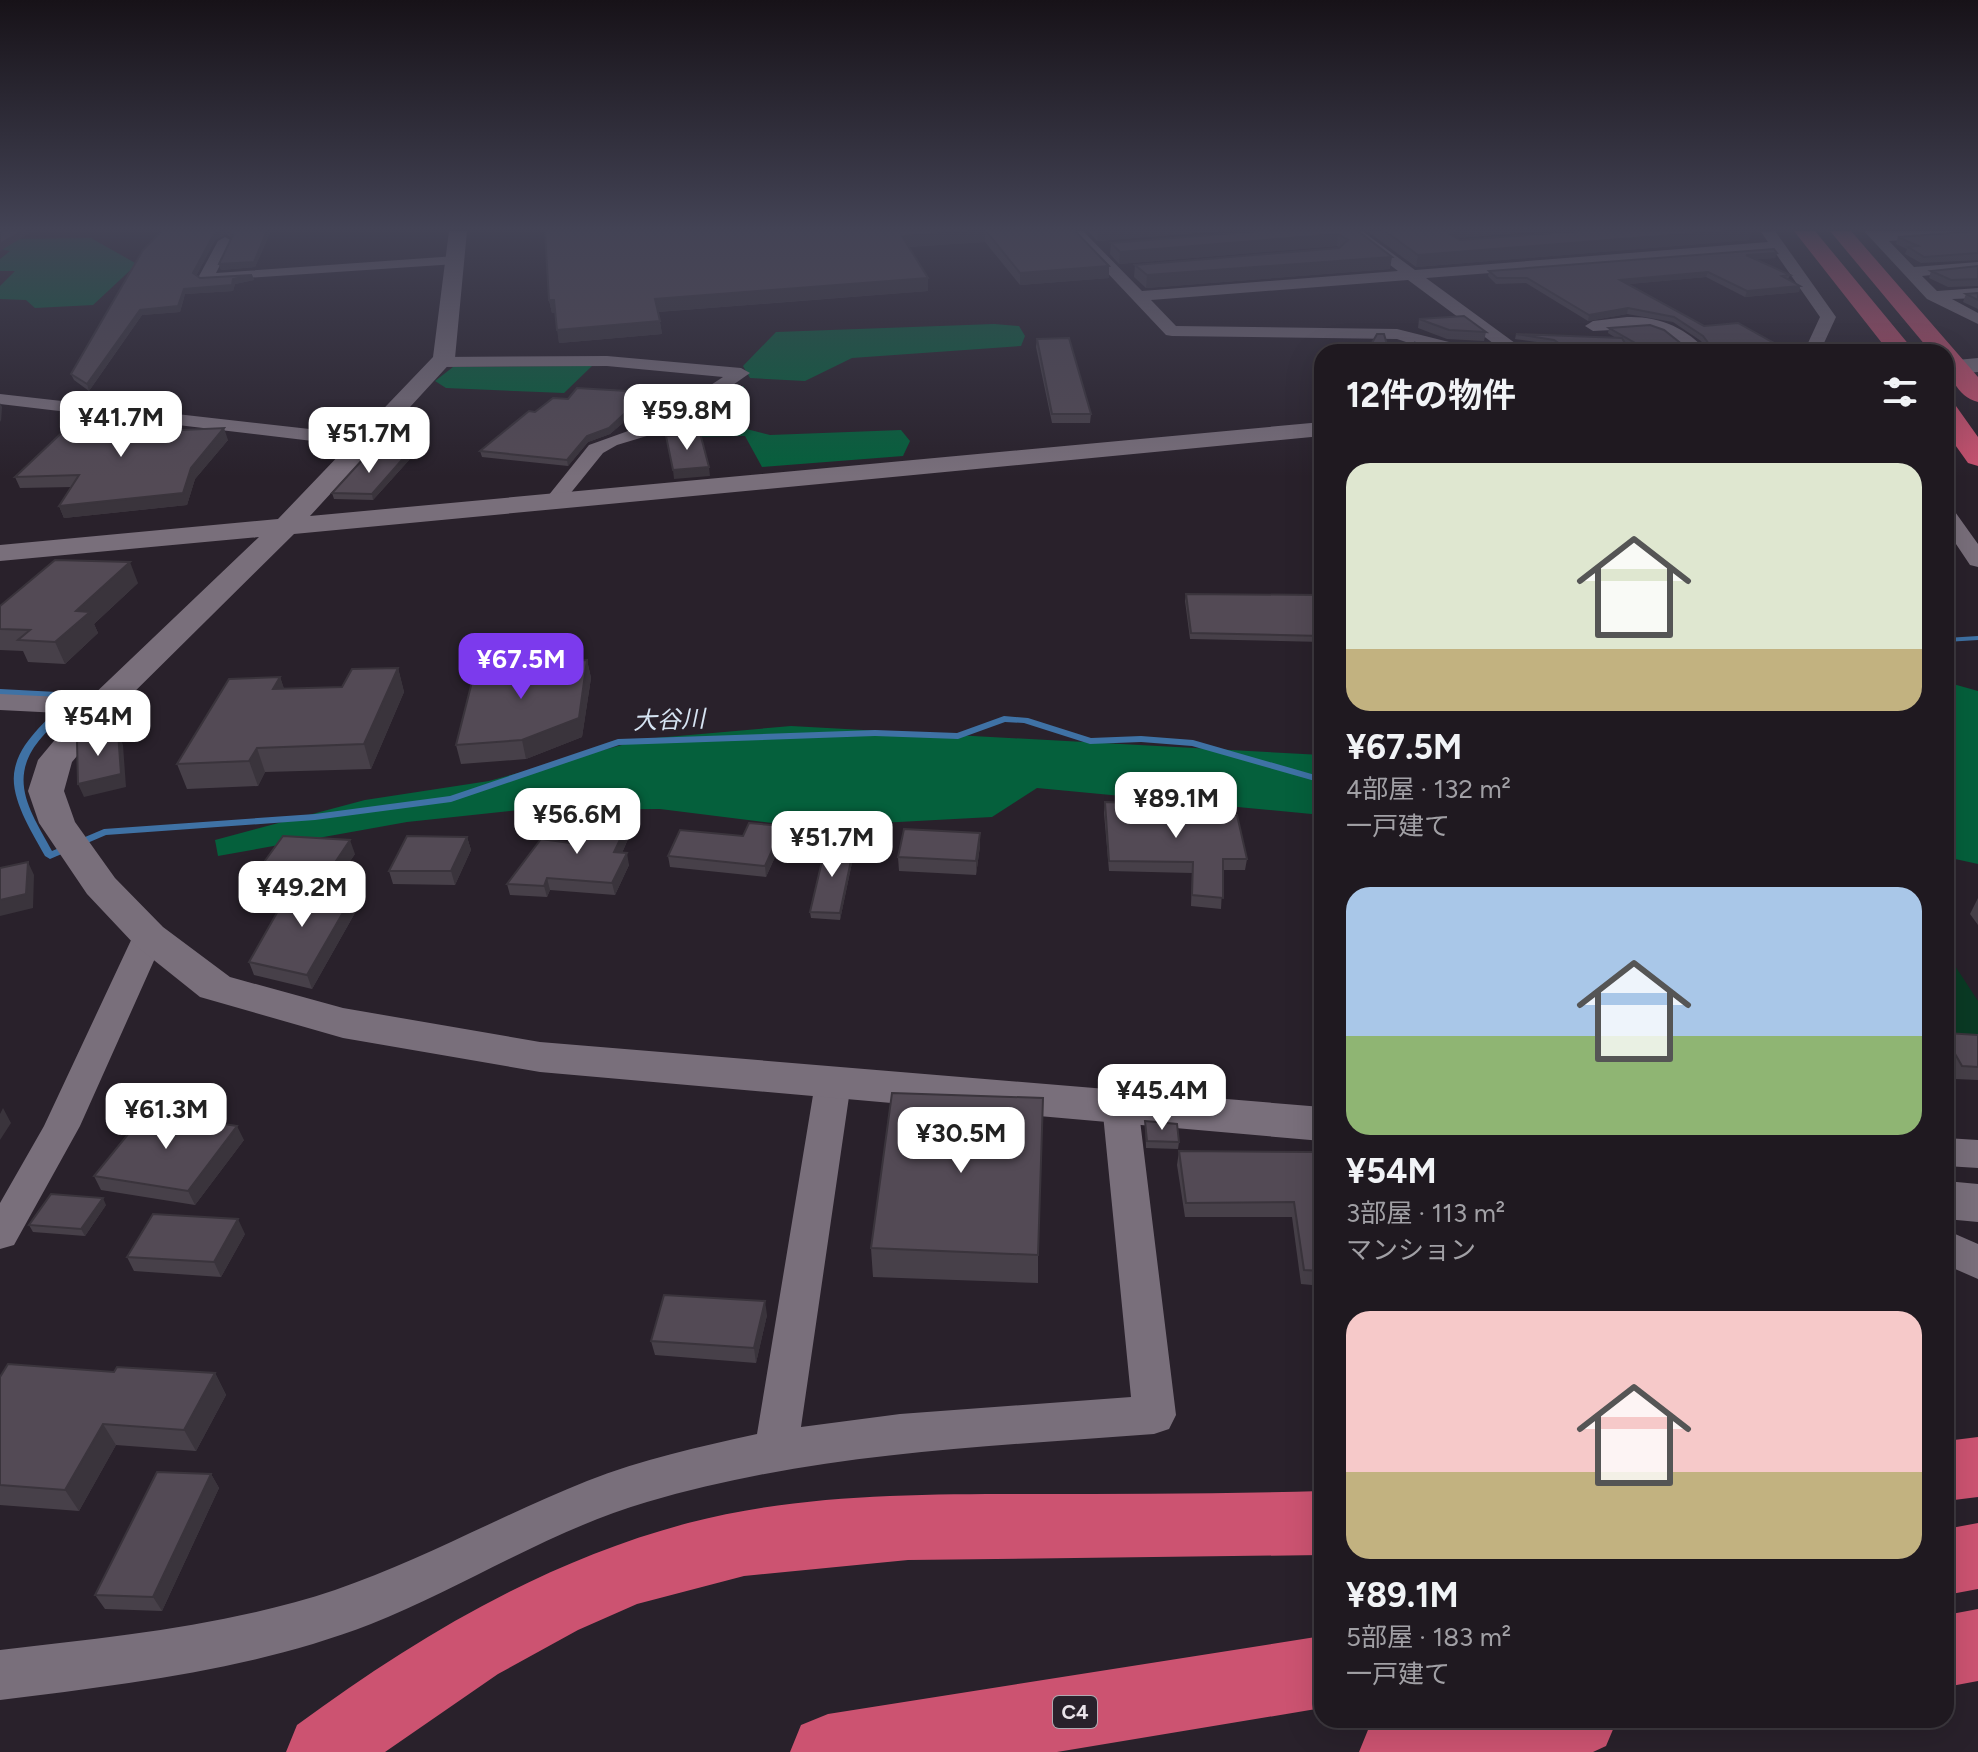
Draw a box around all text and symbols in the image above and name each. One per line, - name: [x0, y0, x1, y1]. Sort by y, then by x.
- icon: filters: [1878, 370, 1922, 414]
- text: 12件の物件: [1346, 375, 1516, 416]
- pin: ¥59.8M: [622, 384, 752, 452]
- pin: ¥41.7M: [56, 391, 186, 459]
- text: ¥59.8M: [642, 394, 732, 426]
- text: ¥41.7M: [78, 401, 164, 433]
- pin: ¥51.7M: [304, 407, 434, 475]
- text: ¥51.7M: [327, 417, 411, 449]
- icon: home: [1562, 515, 1706, 659]
- pin: ¥67.5M: [456, 633, 586, 701]
- text: ¥67.5M: [477, 643, 565, 675]
- pin: ¥54M: [51, 690, 145, 758]
- text: ¥54M: [63, 700, 133, 732]
- water label: 大谷川: [632, 704, 708, 735]
- text: ¥67.5M: [1346, 727, 1462, 768]
- pin: ¥89.1M: [1111, 772, 1241, 840]
- text: 4部屋 · 132 m²: [1346, 773, 1511, 805]
- text: ¥89.1M: [1133, 782, 1219, 814]
- pin: ¥56.6M: [512, 788, 642, 856]
- text: ¥56.6M: [532, 798, 622, 830]
- text: 一戸建て: [1346, 810, 1450, 842]
- pin: ¥51.7M: [767, 811, 897, 879]
- text: ¥51.7M: [790, 821, 874, 853]
- pin: ¥49.2M: [237, 861, 367, 929]
- text: ¥49.2M: [257, 871, 347, 903]
- icon: home: [1562, 939, 1706, 1083]
- pin: ¥45.4M: [1097, 1064, 1227, 1132]
- text: ¥45.4M: [1116, 1074, 1208, 1106]
- pin: ¥61.3M: [101, 1083, 231, 1151]
- text: ¥61.3M: [124, 1093, 208, 1125]
- pin: ¥30.5M: [896, 1107, 1026, 1175]
- text: ¥30.5M: [916, 1117, 1006, 1149]
- text: ¥54M: [1346, 1151, 1437, 1192]
- text: 3部屋 · 113 m²: [1346, 1197, 1505, 1229]
- text: マンション: [1346, 1234, 1476, 1266]
- icon: home: [1562, 1363, 1706, 1507]
- text: ¥89.1M: [1346, 1575, 1459, 1616]
- text: 5部屋 · 183 m²: [1346, 1621, 1511, 1653]
- text: 一戸建て: [1346, 1658, 1450, 1690]
- road number: C4: [1053, 1696, 1097, 1728]

